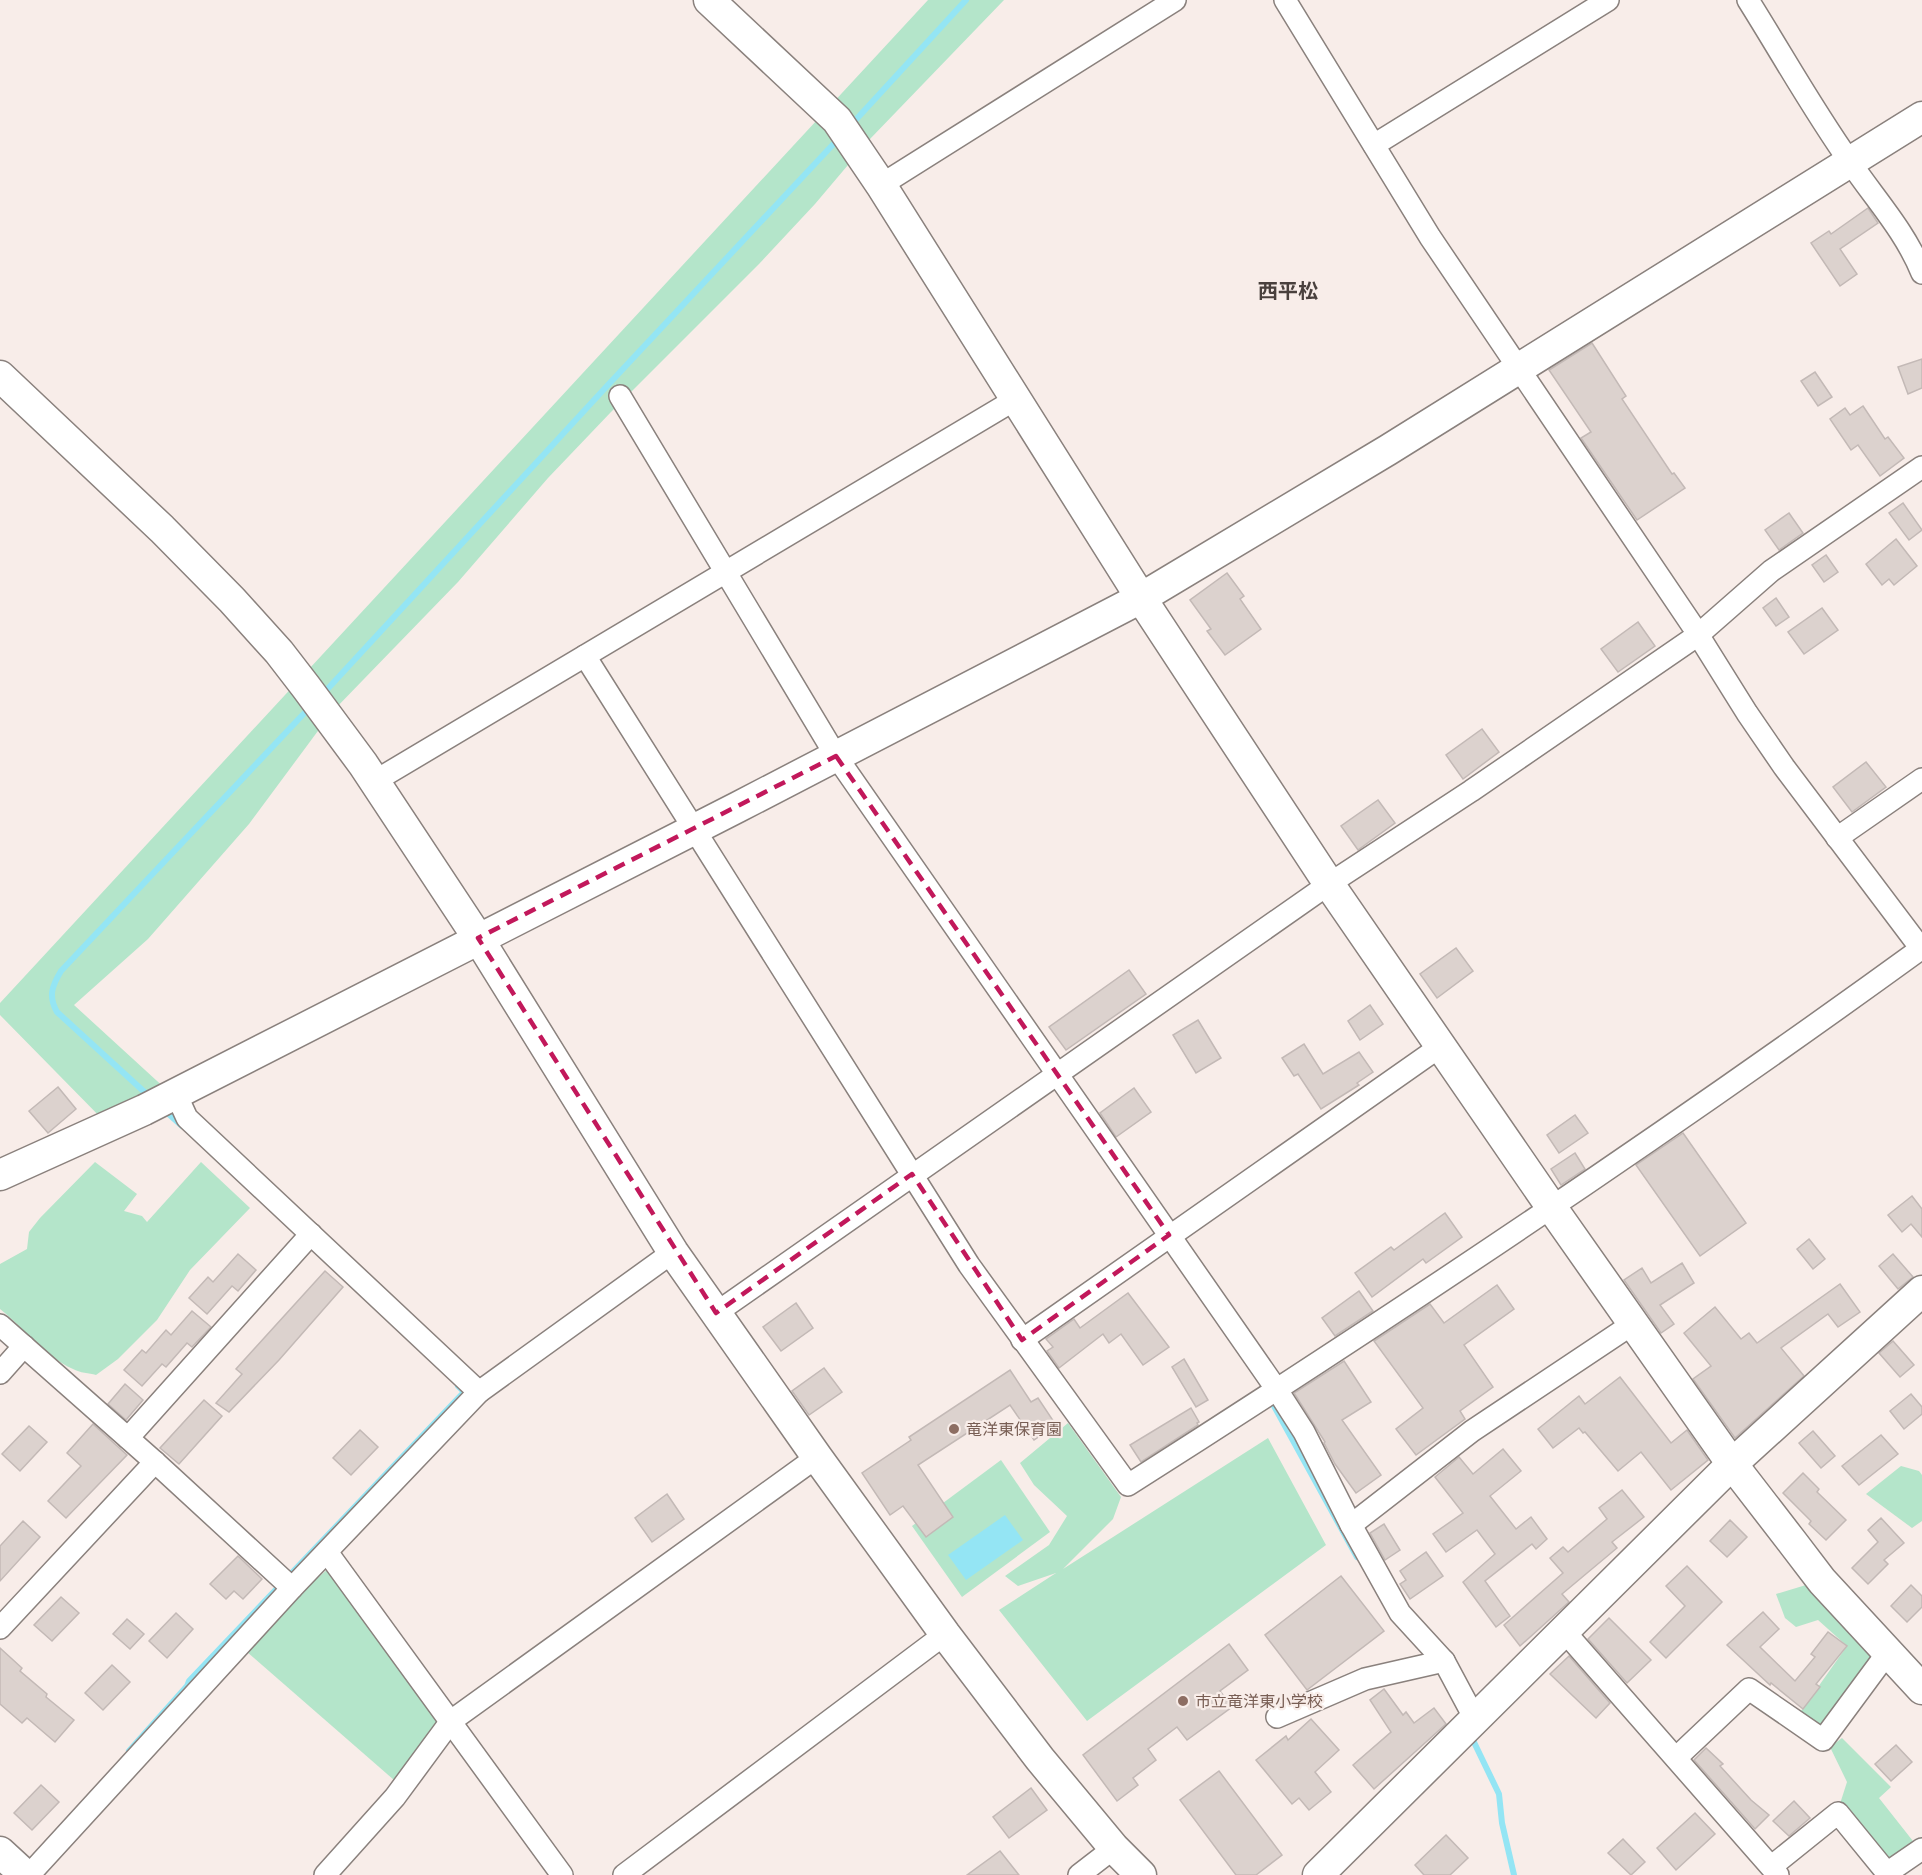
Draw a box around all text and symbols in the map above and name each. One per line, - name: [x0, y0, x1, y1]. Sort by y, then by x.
- district label: 西平松: [1258, 277, 1318, 304]
- place label: 竜洋東保育園: [966, 1419, 1062, 1439]
- marker: 竜洋東保育園: [947, 1422, 961, 1436]
- place label: 市立竜洋東小学校: [1195, 1691, 1323, 1711]
- marker: 市立竜洋東小学校: [1176, 1694, 1190, 1708]

